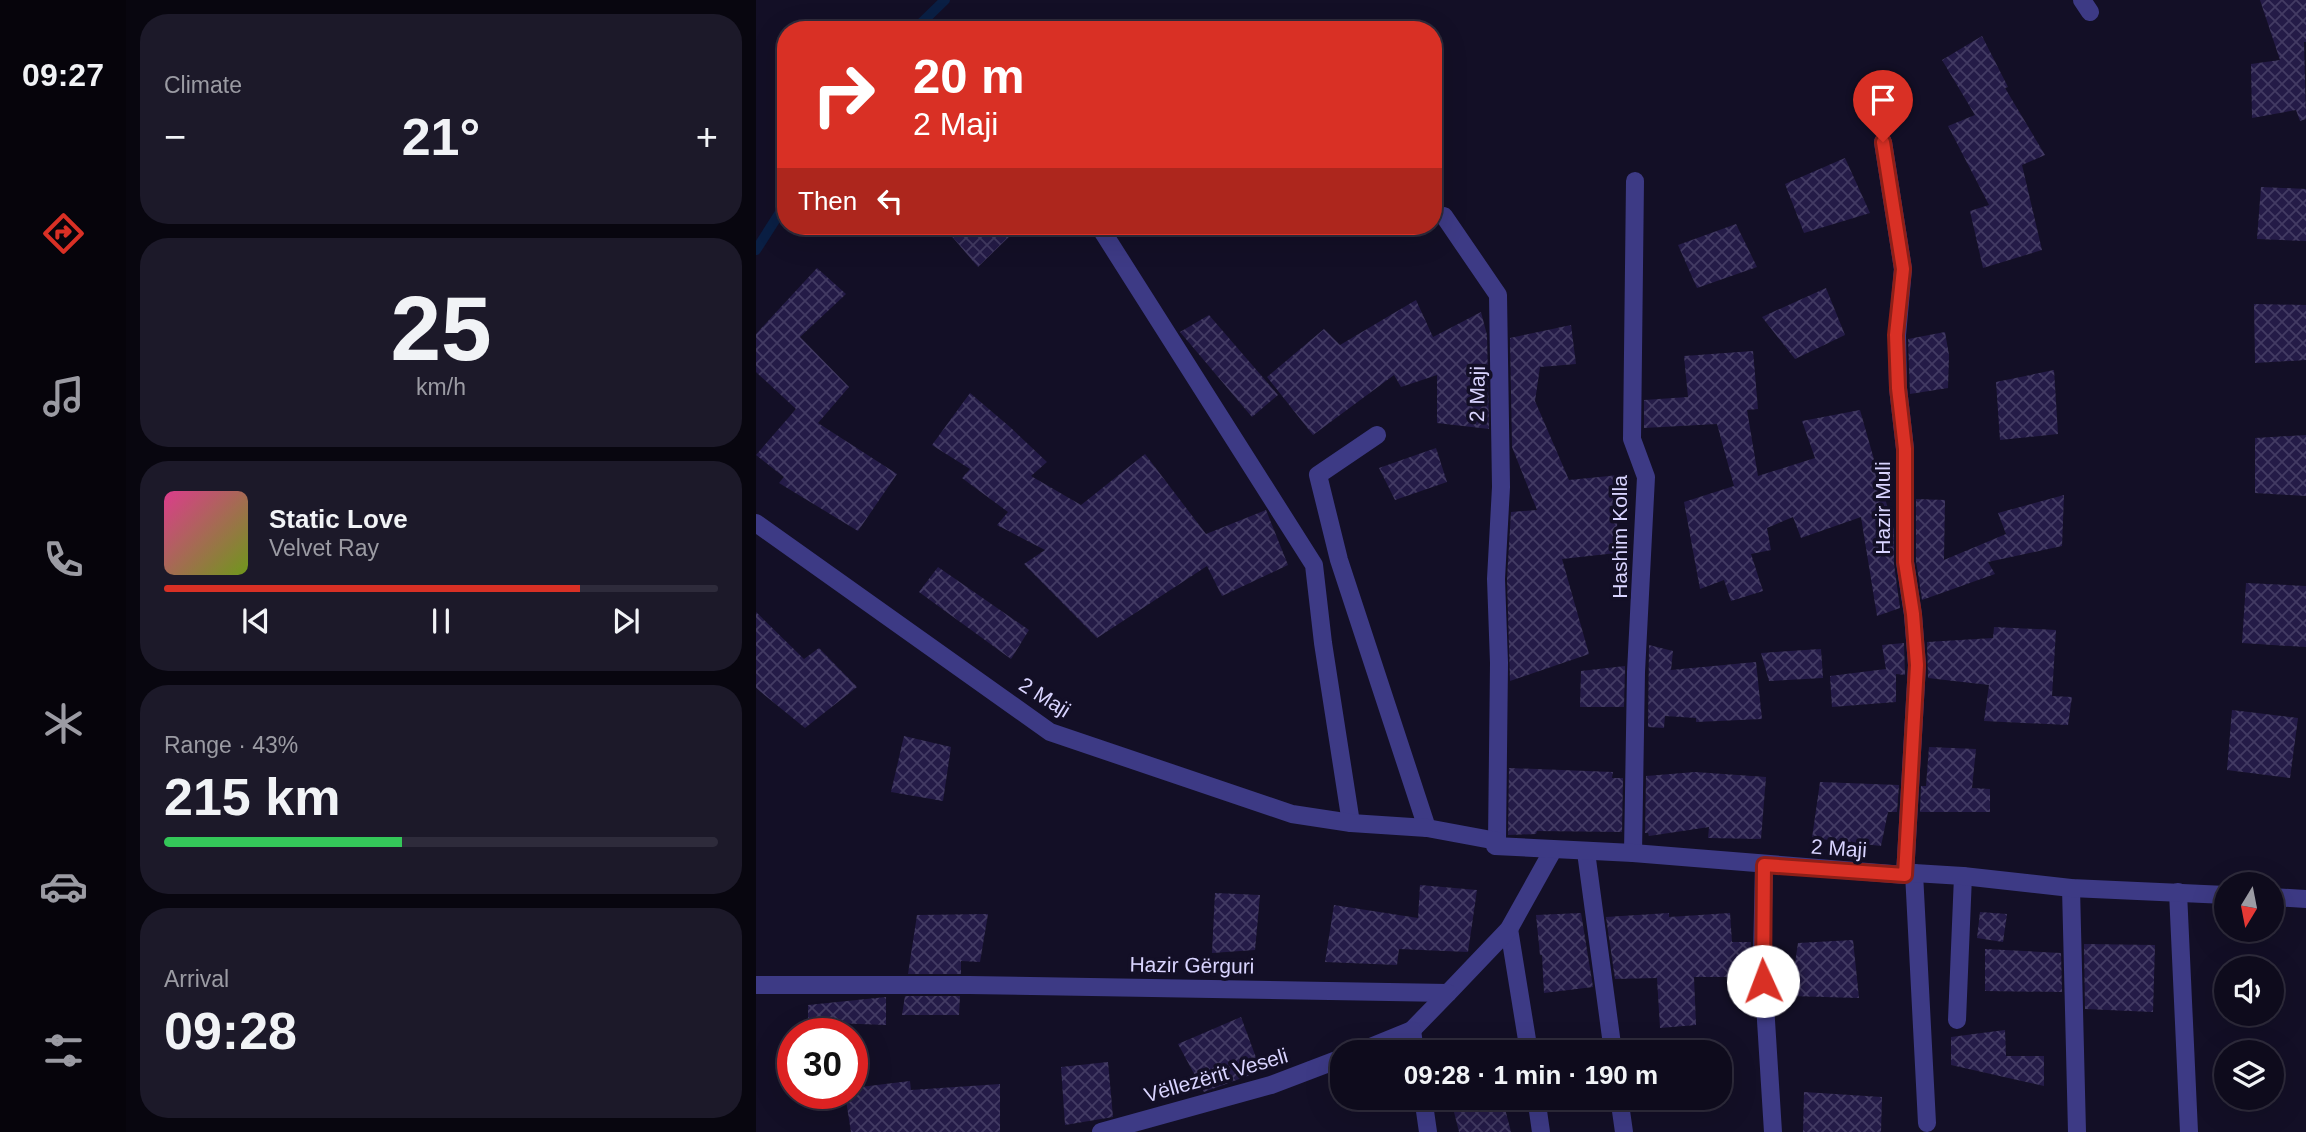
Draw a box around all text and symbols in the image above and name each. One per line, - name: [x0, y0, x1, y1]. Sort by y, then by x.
- icon: right: [798, 49, 889, 140]
- text: 20 m: [913, 49, 1025, 103]
- text: 09:27: [22, 57, 104, 93]
- pin: [1853, 70, 1913, 142]
- text: Climate: [164, 72, 242, 98]
- icon: arrive: [1864, 81, 1902, 119]
- text: 2 Maji: [913, 106, 998, 142]
- text: 21°: [402, 108, 480, 166]
- text: −: [164, 116, 186, 158]
- text: +: [696, 116, 718, 158]
- icon: left: [871, 182, 909, 220]
- text: Then: [798, 186, 857, 216]
- icon: directions: [39, 209, 88, 258]
- text: 25: [390, 278, 492, 379]
- street label: 2 Maji: [1465, 366, 1489, 422]
- icon: music: [39, 372, 88, 421]
- text: km/h: [416, 374, 466, 400]
- street label: Hazir Muli: [1871, 461, 1894, 555]
- street label: Hashim Kolla: [1608, 475, 1631, 599]
- text: Static Love: [269, 504, 408, 534]
- icon: phone: [39, 535, 88, 584]
- text: Velvet Ray: [269, 535, 379, 561]
- icon: previous: [237, 602, 275, 640]
- icon: pause: [422, 602, 460, 640]
- icon: next: [607, 602, 645, 640]
- street label: 2 Maji: [1015, 672, 1075, 722]
- icon: climate: [39, 699, 88, 748]
- text: Range · 43%: [164, 732, 298, 758]
- text: 215 km: [164, 768, 340, 826]
- street label: 2 Maji: [1810, 835, 1868, 861]
- icon: car: [39, 862, 88, 911]
- north arrow: [2214, 872, 2284, 942]
- map controls: [2214, 872, 2284, 1110]
- position arrow: [1726, 944, 1800, 1018]
- street label: Hazir Gërguri: [1129, 952, 1255, 978]
- button: sound: [2214, 956, 2284, 1026]
- text: Arrival: [164, 966, 229, 992]
- text: 09:28: [164, 1002, 297, 1060]
- speed limit sign: 30: [777, 1018, 868, 1109]
- icon: filters: [39, 1026, 88, 1075]
- button: layers: [2214, 1040, 2284, 1110]
- street label: Vëllezërit Veseli: [1142, 1044, 1290, 1106]
- text: 09:28 · 1 min · 190 m: [1404, 1060, 1658, 1090]

